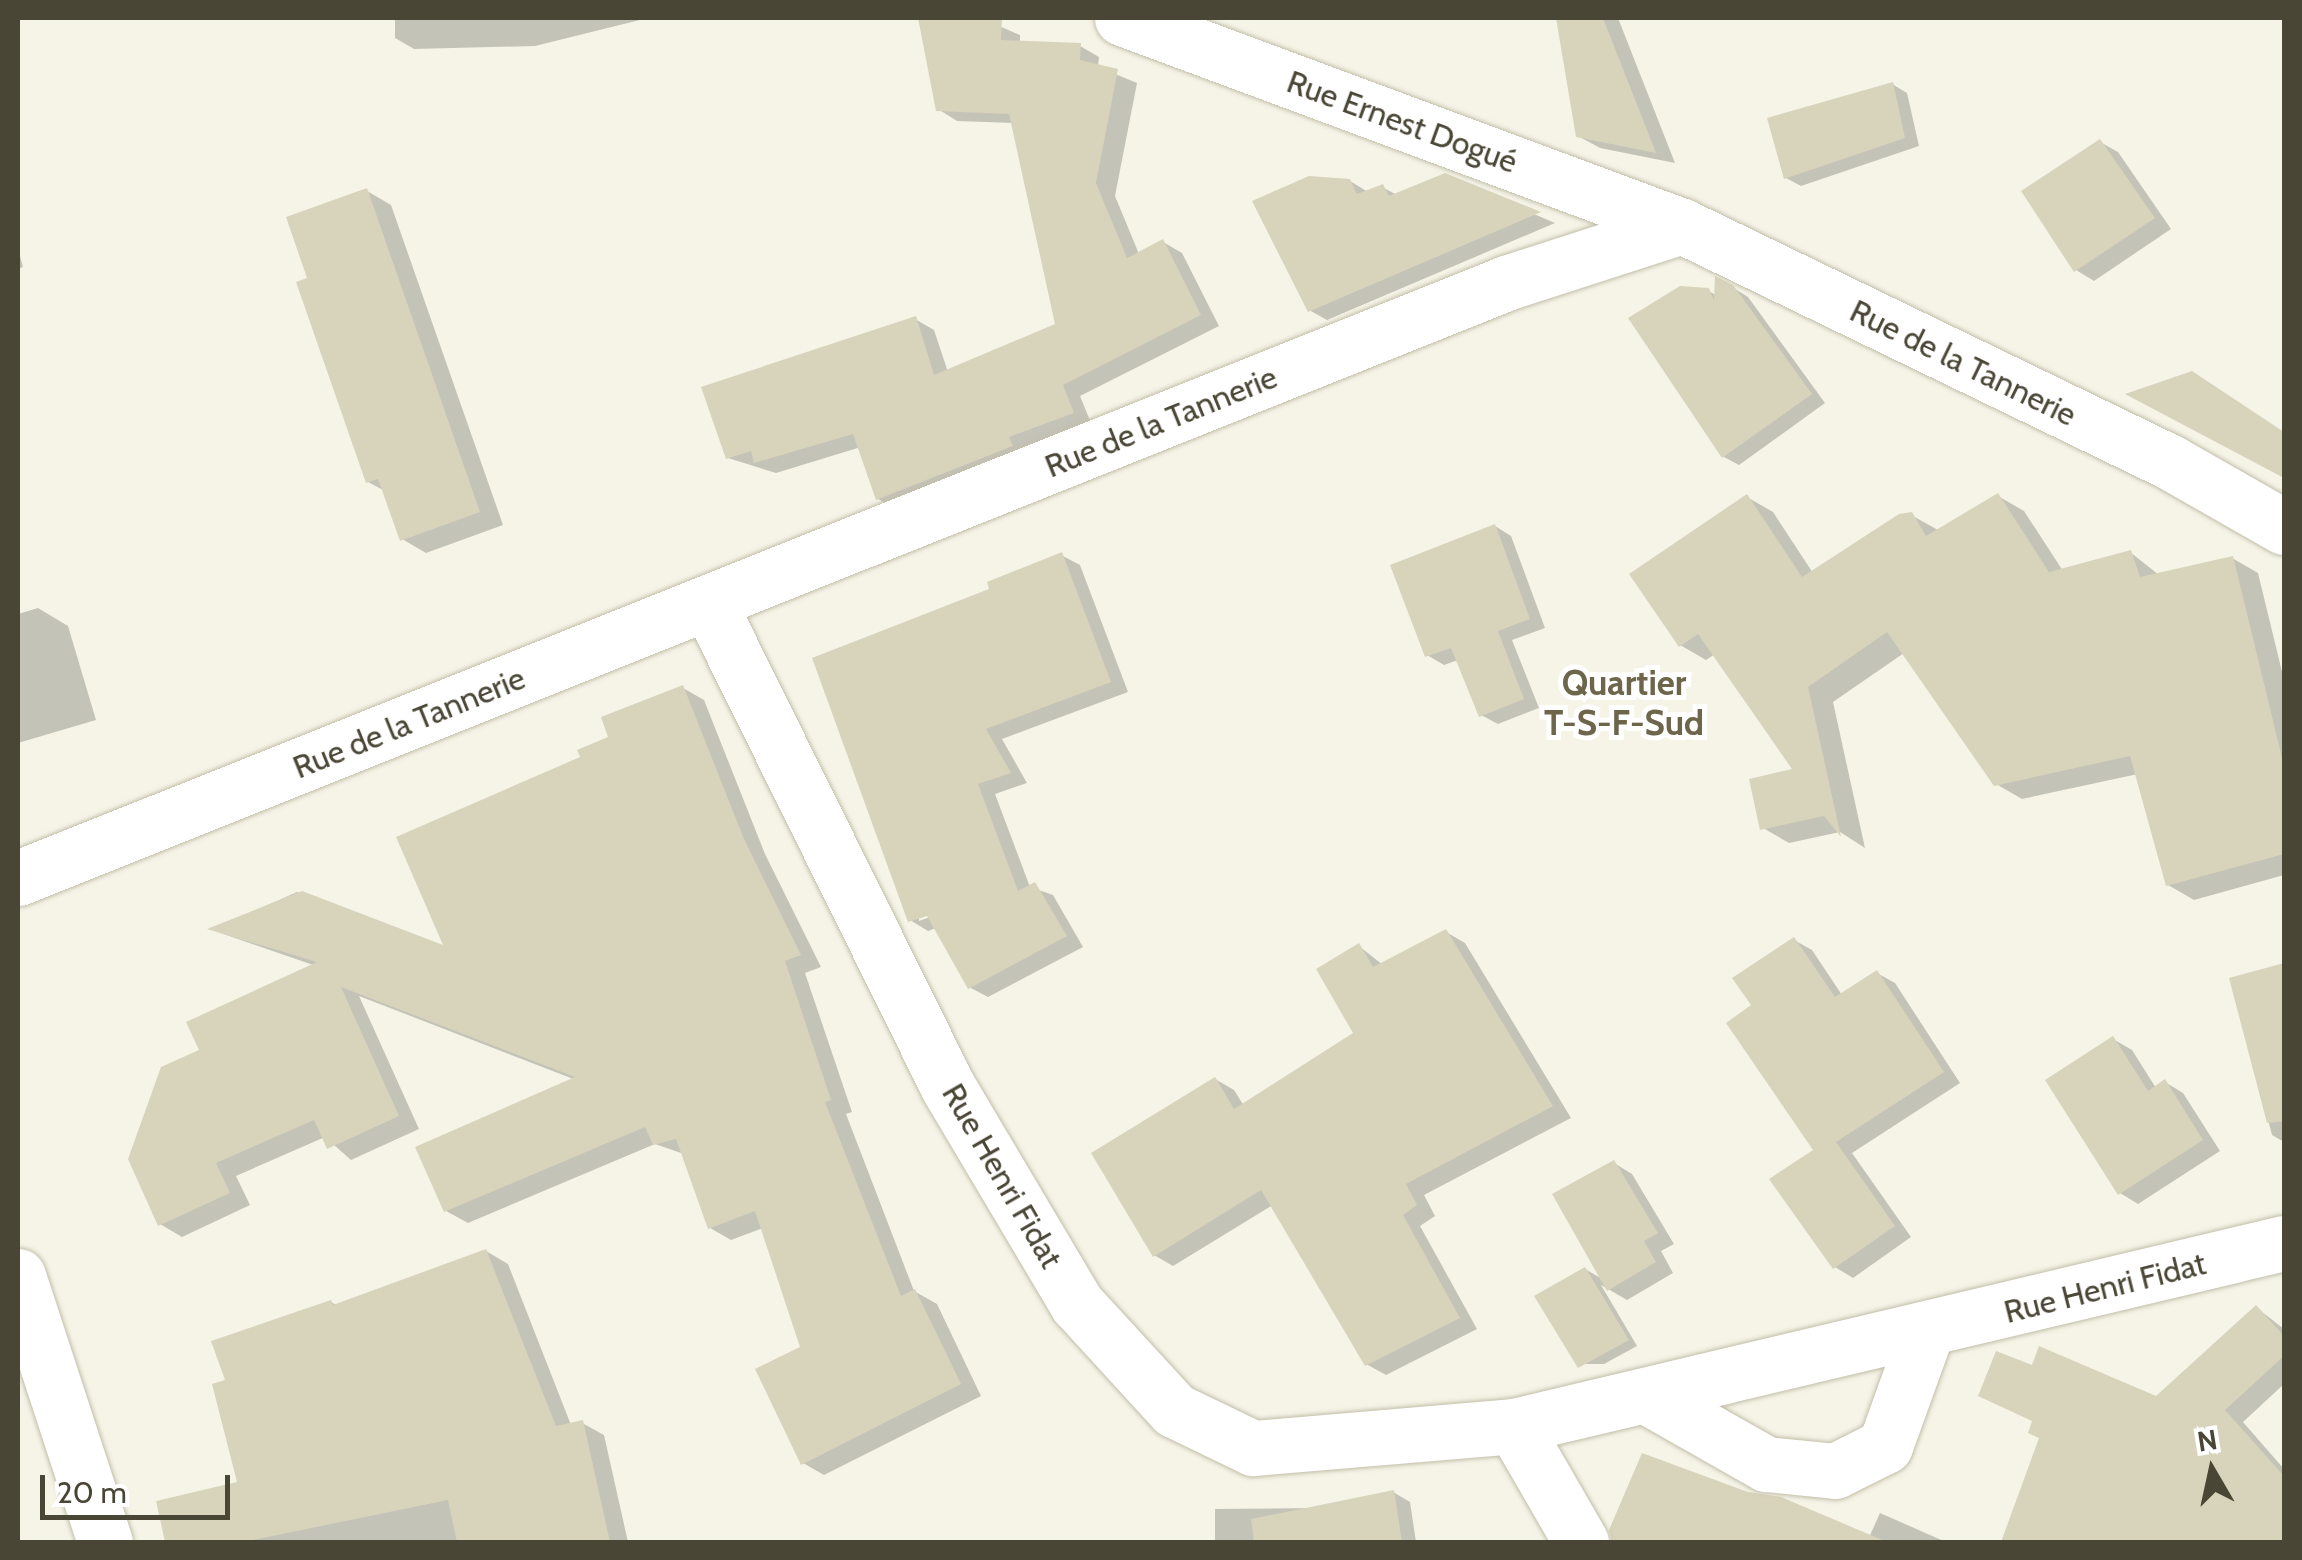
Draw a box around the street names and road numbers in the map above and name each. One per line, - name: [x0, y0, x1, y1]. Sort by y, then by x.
- street label: Rue Ernest Dogué: [1282, 63, 1522, 181]
- street label: Rue de la Tannerie: [1844, 292, 2082, 434]
- street label: Rue de la Tannerie: [1039, 358, 1283, 486]
- street label: Rue de la Tannerie: [287, 659, 531, 787]
- street label: Rue Henri Fidat: [934, 1077, 1070, 1275]
- street label: Rue Henri Fidat: [2000, 1244, 2210, 1332]

